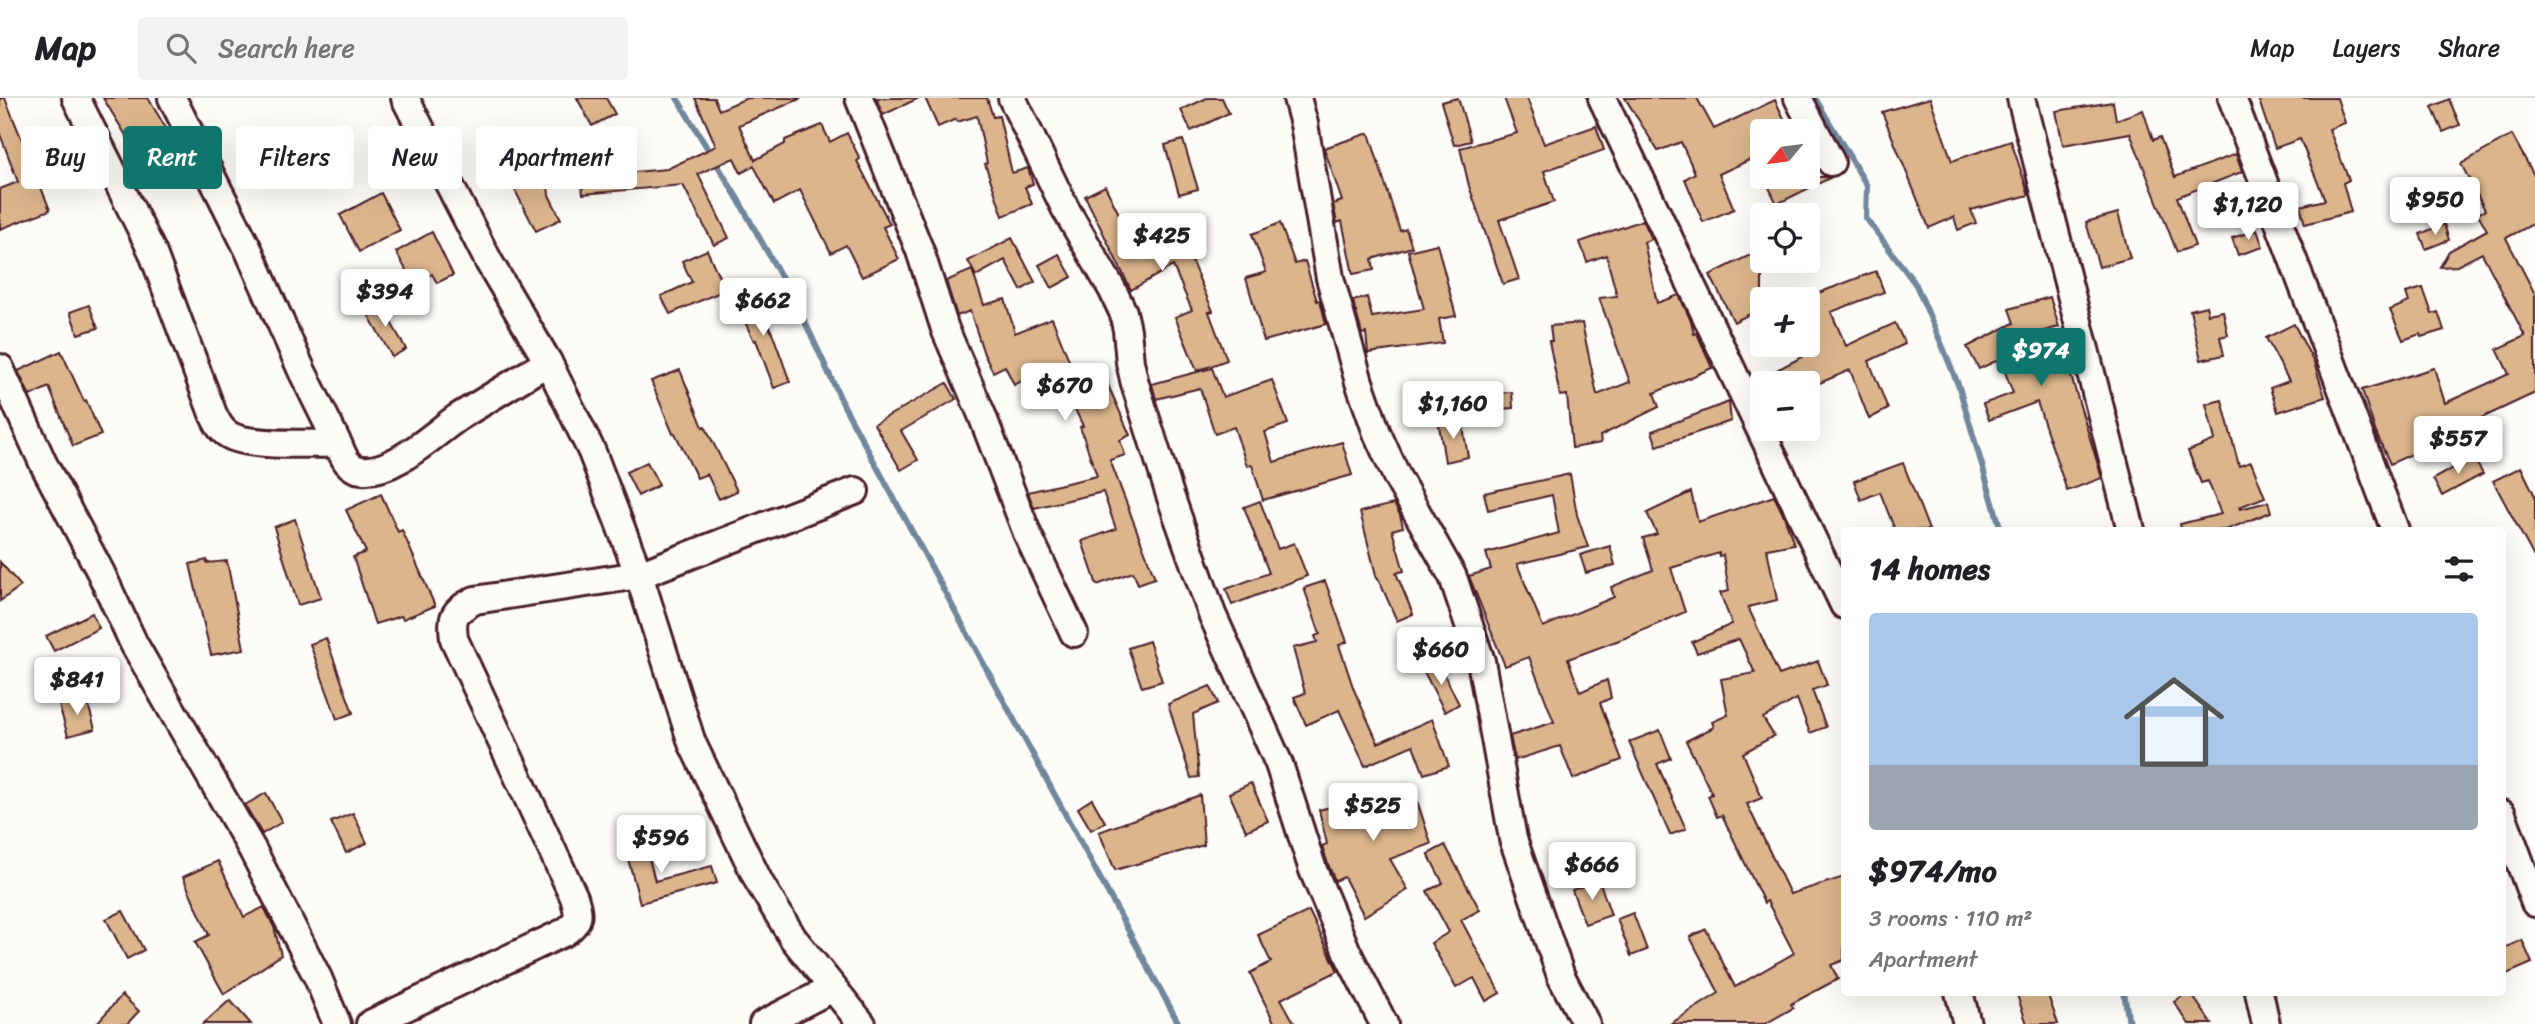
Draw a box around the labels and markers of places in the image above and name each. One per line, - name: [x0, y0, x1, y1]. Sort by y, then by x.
- pin: $950: [2394, 178, 2476, 237]
- pin: $1,120: [2191, 183, 2305, 242]
- pin: $425: [1121, 214, 1203, 273]
- pin: $394: [344, 270, 426, 329]
- pin: $662: [722, 278, 804, 338]
- pin: $974: [2000, 328, 2082, 388]
- pin: $670: [1024, 364, 1106, 423]
- pin: $1,160: [1396, 382, 1510, 441]
- pin: $557: [2417, 416, 2499, 476]
- pin: $660: [1400, 628, 1482, 687]
- pin: $841: [36, 658, 118, 717]
- pin: $525: [1332, 784, 1414, 843]
- pin: $596: [620, 816, 702, 875]
- pin: $666: [1551, 842, 1633, 902]

